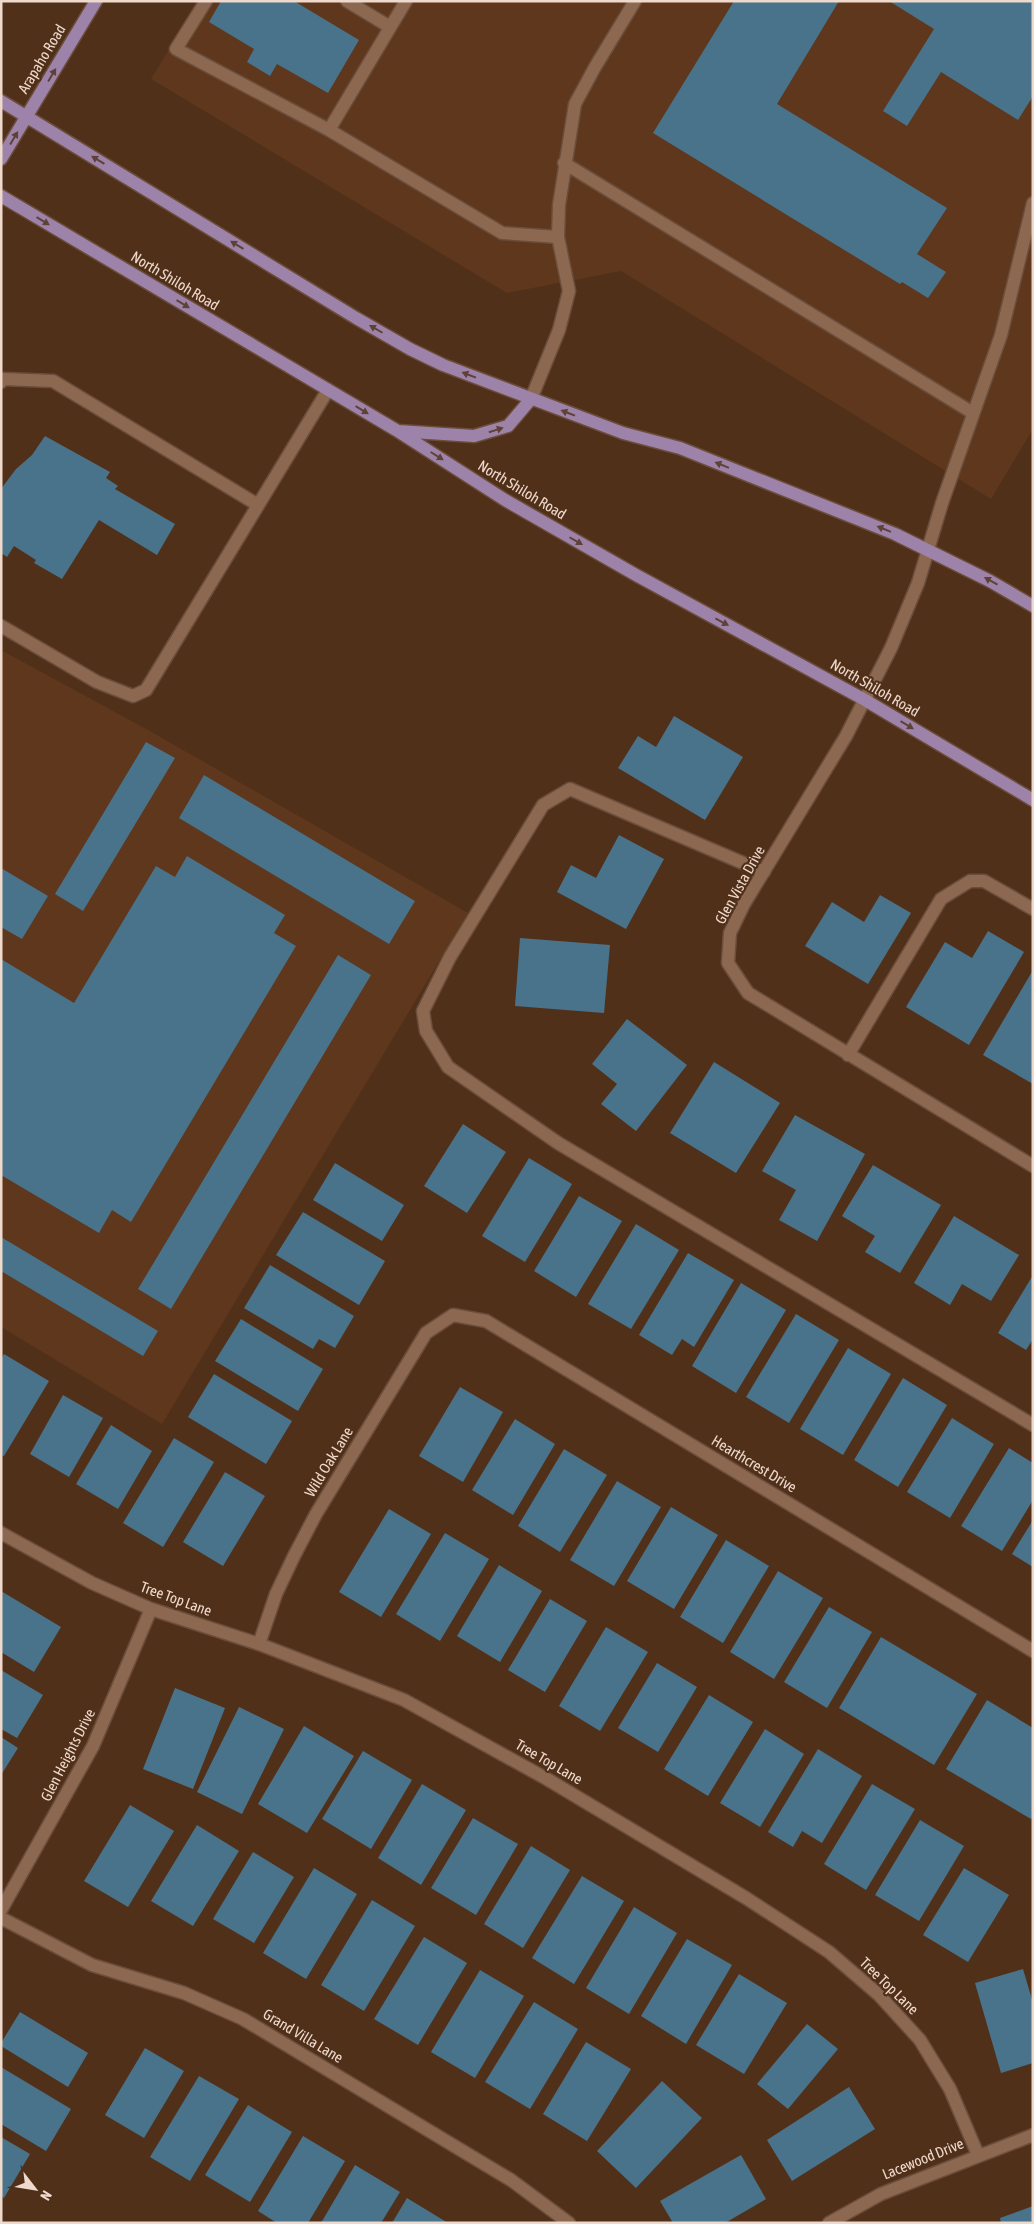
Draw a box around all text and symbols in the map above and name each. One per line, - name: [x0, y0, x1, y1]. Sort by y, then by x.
- street label: Arapaho Road: [14, 21, 69, 96]
- one-way arrow: [47, 68, 56, 81]
- one-way arrow: [9, 131, 18, 144]
- one-way arrow: [92, 155, 105, 165]
- one-way arrow: [37, 216, 50, 225]
- one-way arrow: [230, 240, 243, 249]
- street label: North Shiloh Road: [128, 248, 222, 314]
- one-way arrow: [176, 299, 189, 308]
- one-way arrow: [368, 325, 383, 333]
- one-way arrow: [462, 371, 477, 378]
- one-way arrow: [355, 406, 368, 415]
- one-way arrow: [560, 409, 575, 417]
- one-way arrow: [488, 425, 503, 433]
- one-way arrow: [430, 452, 443, 461]
- street label: North Shiloh Road: [475, 457, 569, 523]
- one-way arrow: [715, 461, 729, 469]
- one-way arrow: [876, 525, 891, 532]
- one-way arrow: [569, 536, 582, 545]
- one-way arrow: [983, 577, 998, 585]
- one-way arrow: [715, 617, 728, 626]
- street label: North Shiloh Road: [828, 655, 923, 720]
- one-way arrow: [900, 720, 913, 729]
- street label: Glen Vista Drive: [711, 843, 768, 927]
- street label: Wild Oak Lane: [301, 1424, 356, 1500]
- street label: Hearthcrest Drive: [709, 1432, 800, 1496]
- street label: Tree Top Lane: [138, 1578, 214, 1619]
- street label: Glen Heights Drive: [37, 1706, 98, 1804]
- street label: Tree Top Lane: [513, 1736, 586, 1788]
- street label: Tree Top Lane: [857, 1954, 922, 2018]
- street label: Grand Villa Lane: [260, 2005, 346, 2066]
- street label: Lacewood Drive: [880, 2134, 966, 2183]
- north arrow: [10, 2164, 60, 2214]
- text: N: [37, 2188, 55, 2203]

